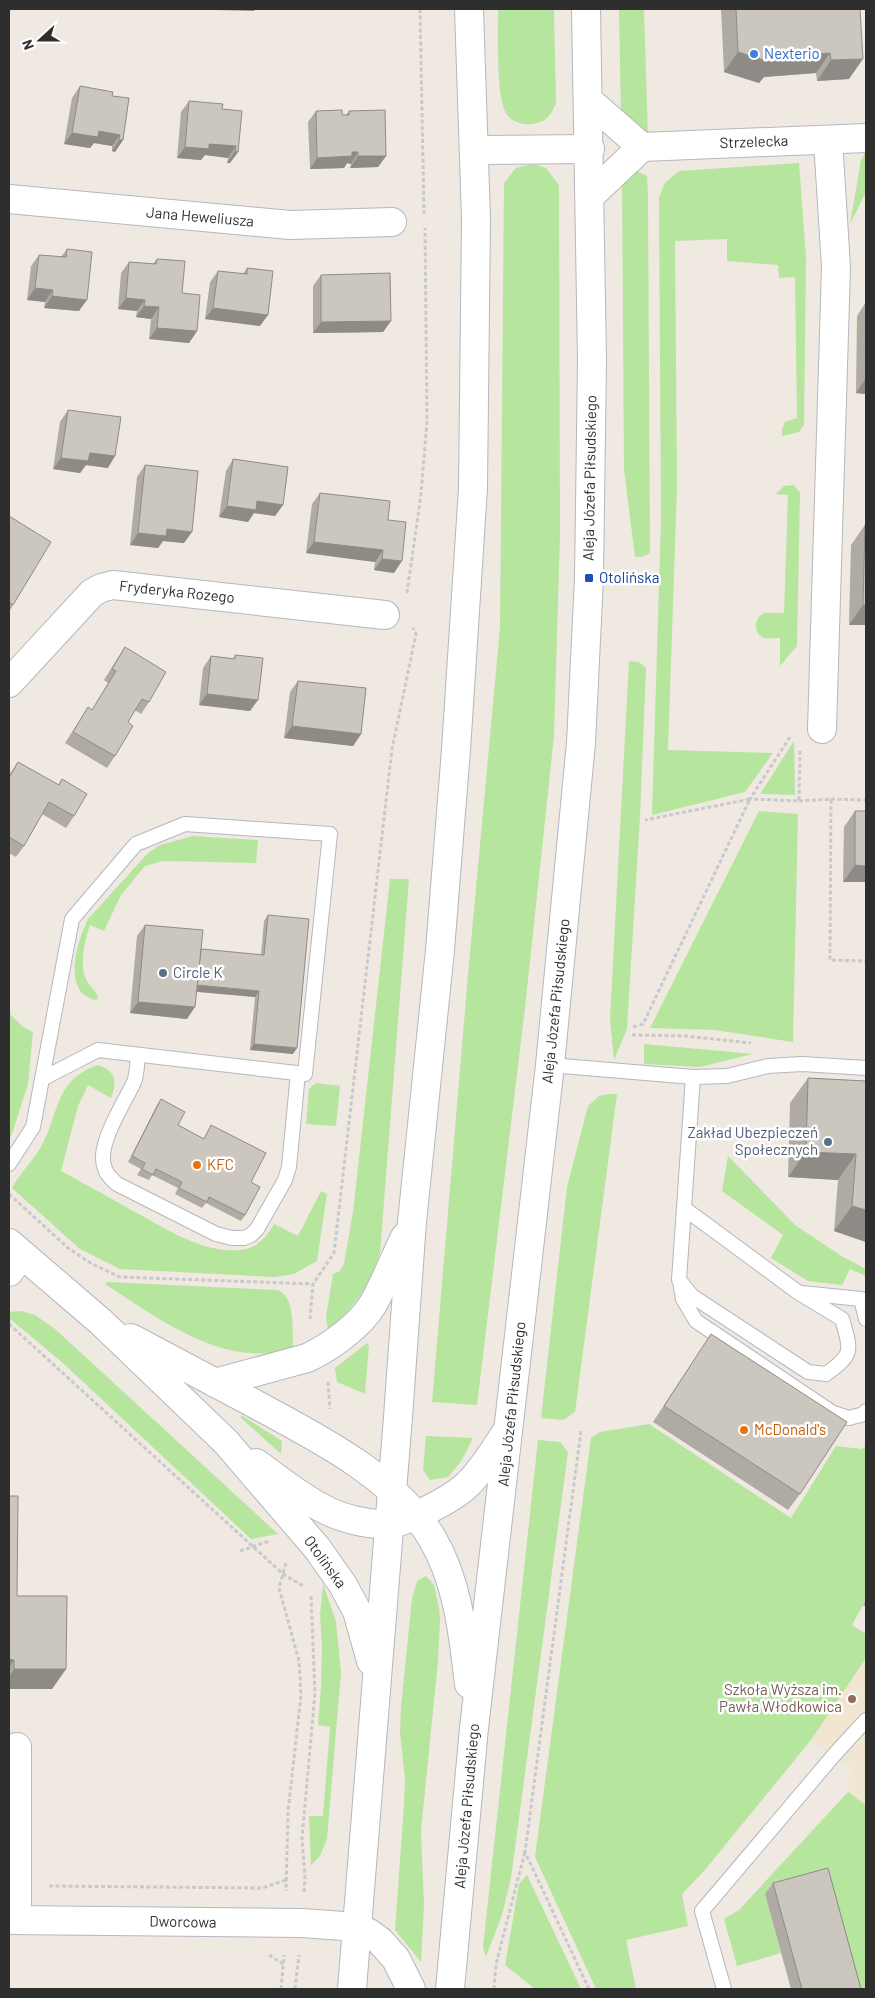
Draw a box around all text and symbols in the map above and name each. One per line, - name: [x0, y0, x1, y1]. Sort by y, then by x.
- north arrow: [15, 15, 65, 65]
- text: N: [18, 37, 37, 52]
- place label: Nexterio: [764, 44, 820, 62]
- marker: Nexterio: [748, 48, 760, 60]
- street label: Strzelecka: [719, 131, 789, 151]
- street label: Jana Heweliusza: [145, 202, 255, 230]
- street label: Aleja Józefa Piłsudskiego: [579, 395, 599, 561]
- place label: Otolińska: [599, 568, 659, 586]
- marker: Otolińska: [583, 572, 595, 584]
- street label: Fryderyka Rozego: [118, 576, 236, 606]
- street label: Aleja Józefa Piłsudskiego: [537, 917, 573, 1084]
- place label: Circle K: [173, 963, 223, 981]
- marker: Circle K: [157, 967, 169, 979]
- place label: Zakład Ubezpieczeń Społecznych: [687, 1123, 818, 1158]
- marker: Zakład Ubezpieczeń Społecznych: [822, 1136, 834, 1148]
- place label: KFC: [207, 1155, 234, 1173]
- marker: KFC: [191, 1159, 203, 1171]
- street label: Aleja Józefa Piłsudskiego: [493, 1320, 529, 1487]
- place label: McDonald's: [754, 1420, 826, 1438]
- marker: McDonald's: [738, 1424, 750, 1436]
- street label: Otolińska: [301, 1532, 351, 1591]
- place label: Szkoła Wyższa im. Pawła Włodkowica: [719, 1680, 842, 1715]
- marker: Szkoła Wyższa im. Pawła Włodkowica: [846, 1693, 858, 1705]
- street label: Aleja Józefa Piłsudskiego: [450, 1722, 482, 1889]
- street label: Dworcowa: [149, 1911, 217, 1931]

